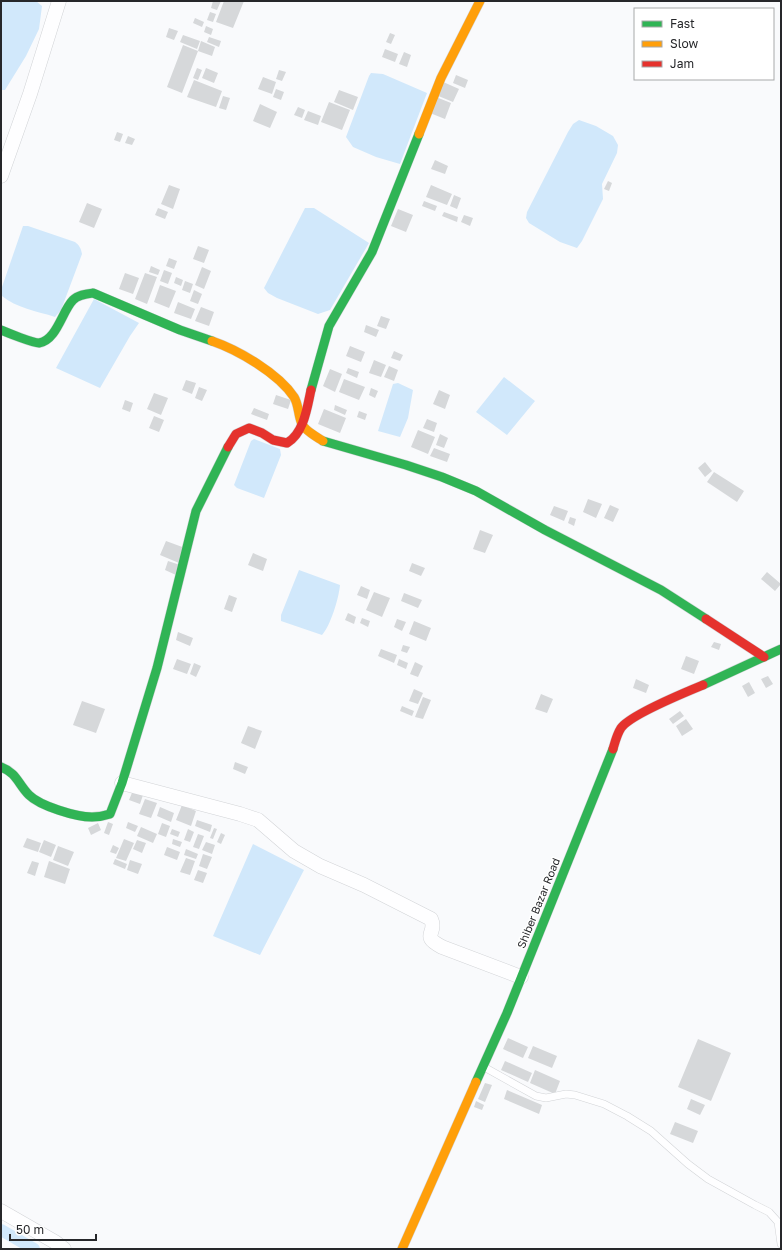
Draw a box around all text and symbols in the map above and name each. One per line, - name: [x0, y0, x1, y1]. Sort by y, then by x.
- legend: [634, 8, 774, 80]
- text: Fast: [670, 16, 695, 31]
- text: Slow: [670, 36, 698, 51]
- text: Jam: [670, 56, 694, 71]
- street label: Shiber Bazar Road: [514, 856, 562, 950]
- scale bar: [10, 1216, 96, 1242]
- text: 50 m: [16, 1222, 44, 1237]

